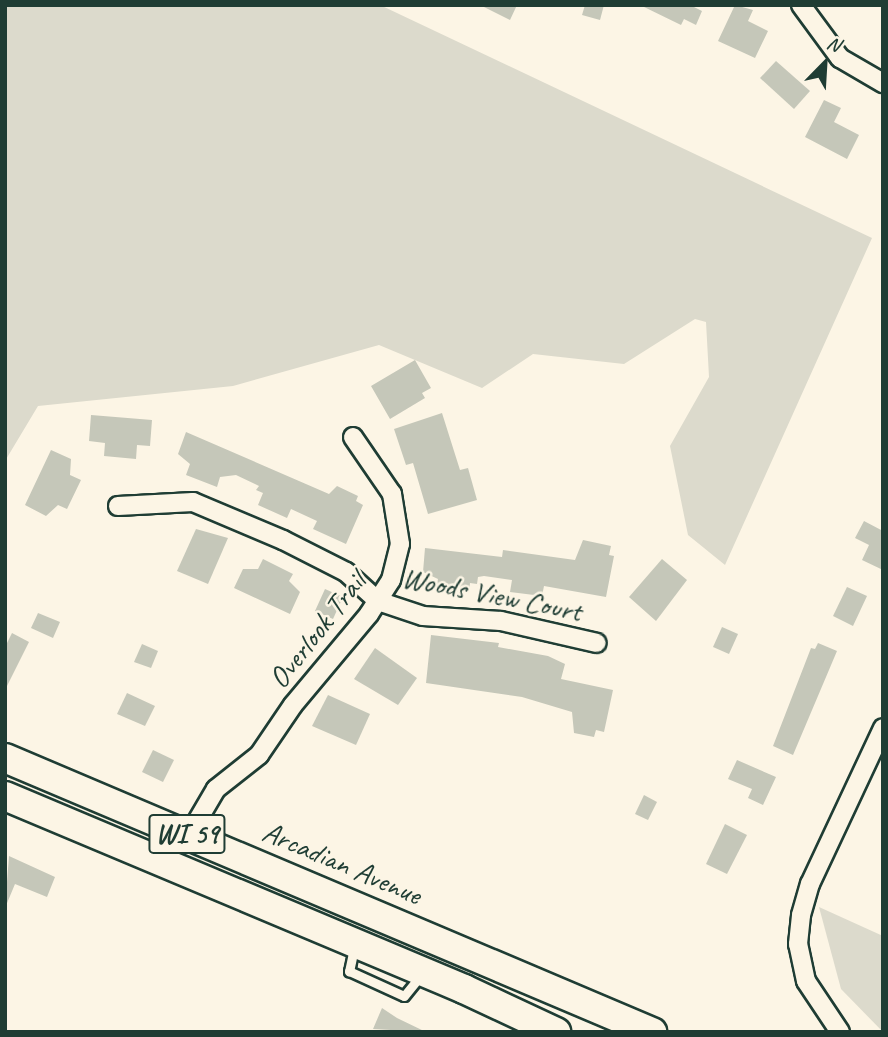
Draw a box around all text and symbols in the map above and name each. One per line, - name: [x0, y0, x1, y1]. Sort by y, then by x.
- north arrow: [790, 28, 860, 98]
- text: N: [823, 30, 844, 57]
- street label: Woods View Court: [399, 559, 585, 629]
- street label: Overlook Trail: [261, 565, 373, 695]
- road number: WI 59: [147, 810, 227, 858]
- street label: Arcadian Avenue: [257, 813, 427, 913]

